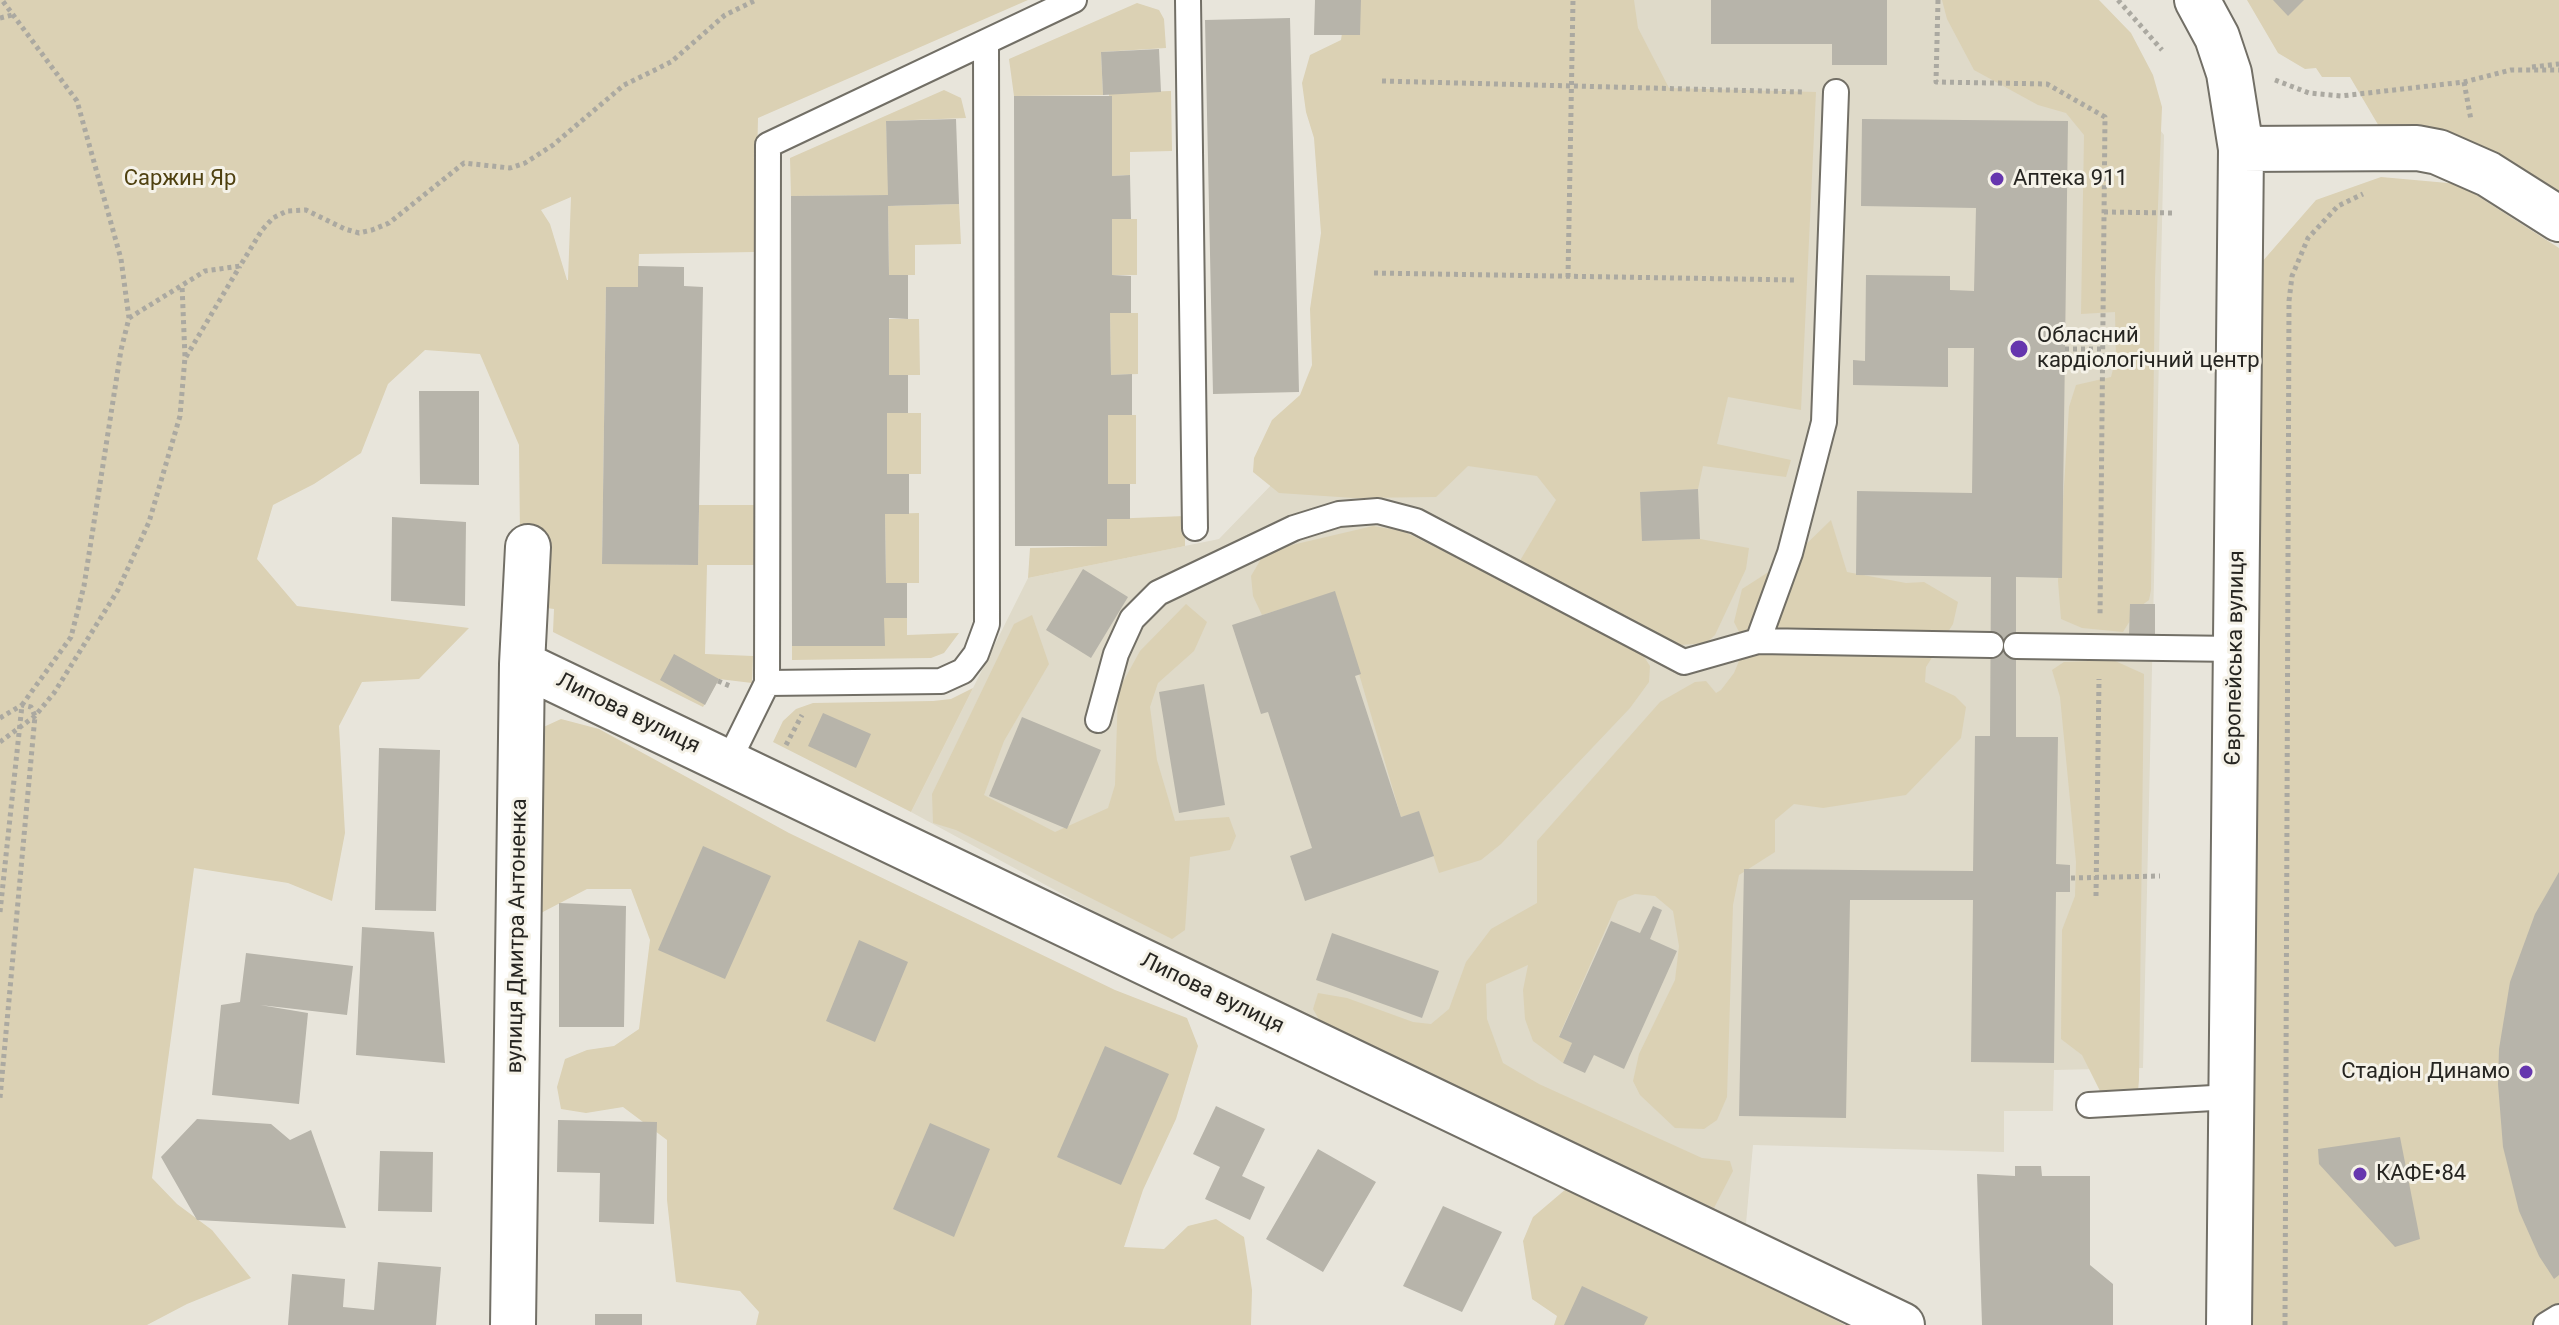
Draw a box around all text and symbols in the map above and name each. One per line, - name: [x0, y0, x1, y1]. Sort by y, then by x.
- park label: Саржин Яр: [124, 166, 236, 192]
- place label: Аптека 911: [2013, 166, 2128, 192]
- marker: Аптека 911: [1988, 170, 2006, 188]
- place label: Обласний кардiологiчний центр: [2037, 323, 2260, 374]
- marker: Обласний кардiологiчний центр: [2008, 338, 2030, 360]
- street label: Європейська вулиця: [2221, 550, 2251, 766]
- street label: Липова вулиця: [552, 668, 704, 760]
- street label: вулиця Дмитра Антоненка: [502, 798, 534, 1074]
- street label: Липова вулиця: [1136, 948, 1288, 1040]
- place label: Стадіон Динамо: [2341, 1059, 2510, 1085]
- marker: Стадіон Динамо: [2517, 1063, 2535, 1081]
- place label: КАФЕ•84: [2376, 1161, 2466, 1187]
- marker: КАФЕ•84: [2351, 1165, 2369, 1183]

